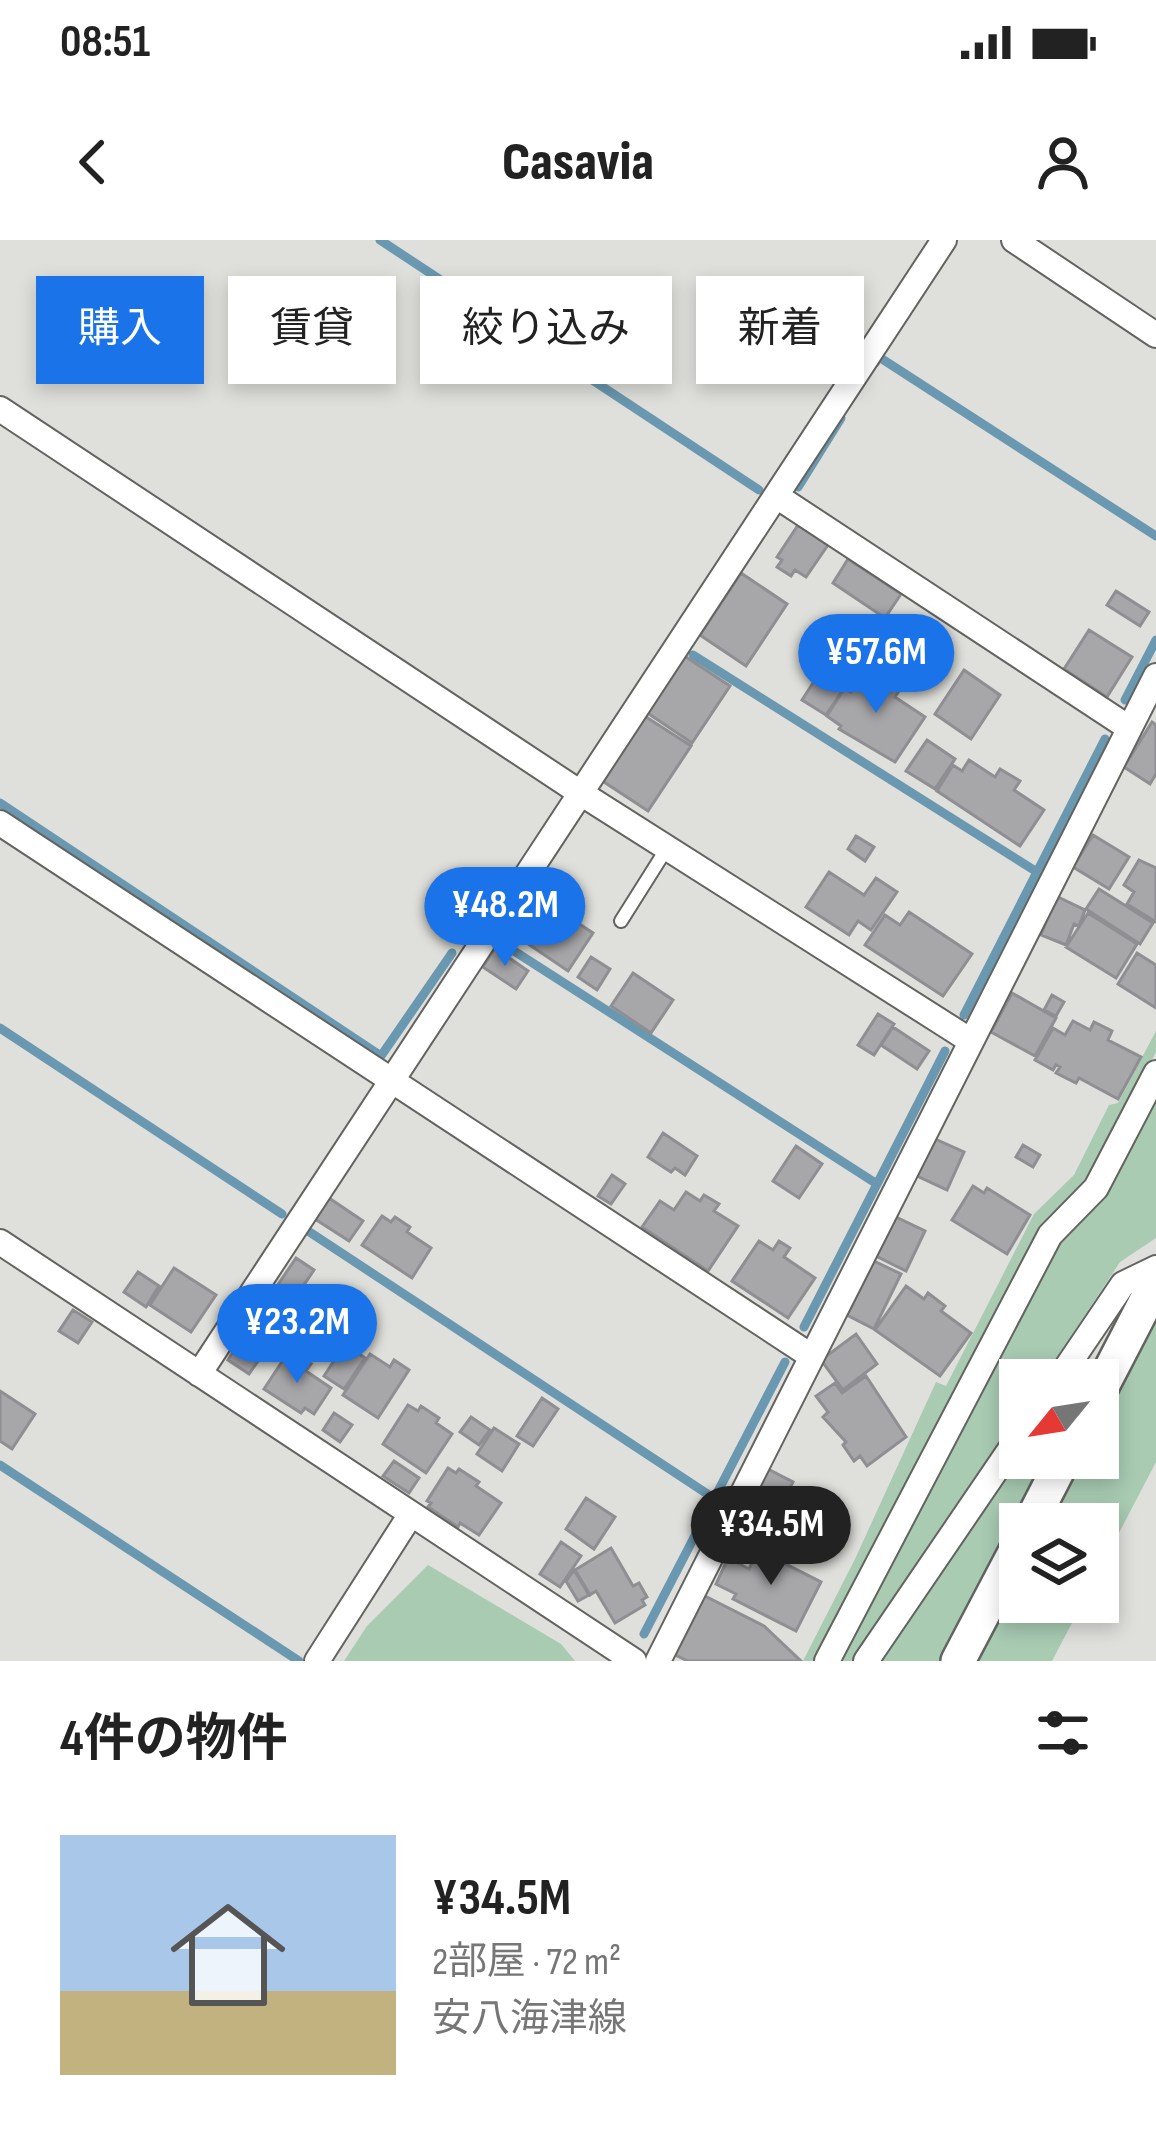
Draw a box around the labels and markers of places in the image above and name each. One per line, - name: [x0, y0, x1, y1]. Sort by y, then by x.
- pin: ¥57.6M: [778, 614, 974, 716]
- pin: ¥48.2M: [407, 867, 603, 969]
- pin: ¥23.2M: [199, 1284, 395, 1386]
- pin: ¥34.5M: [673, 1486, 869, 1588]

